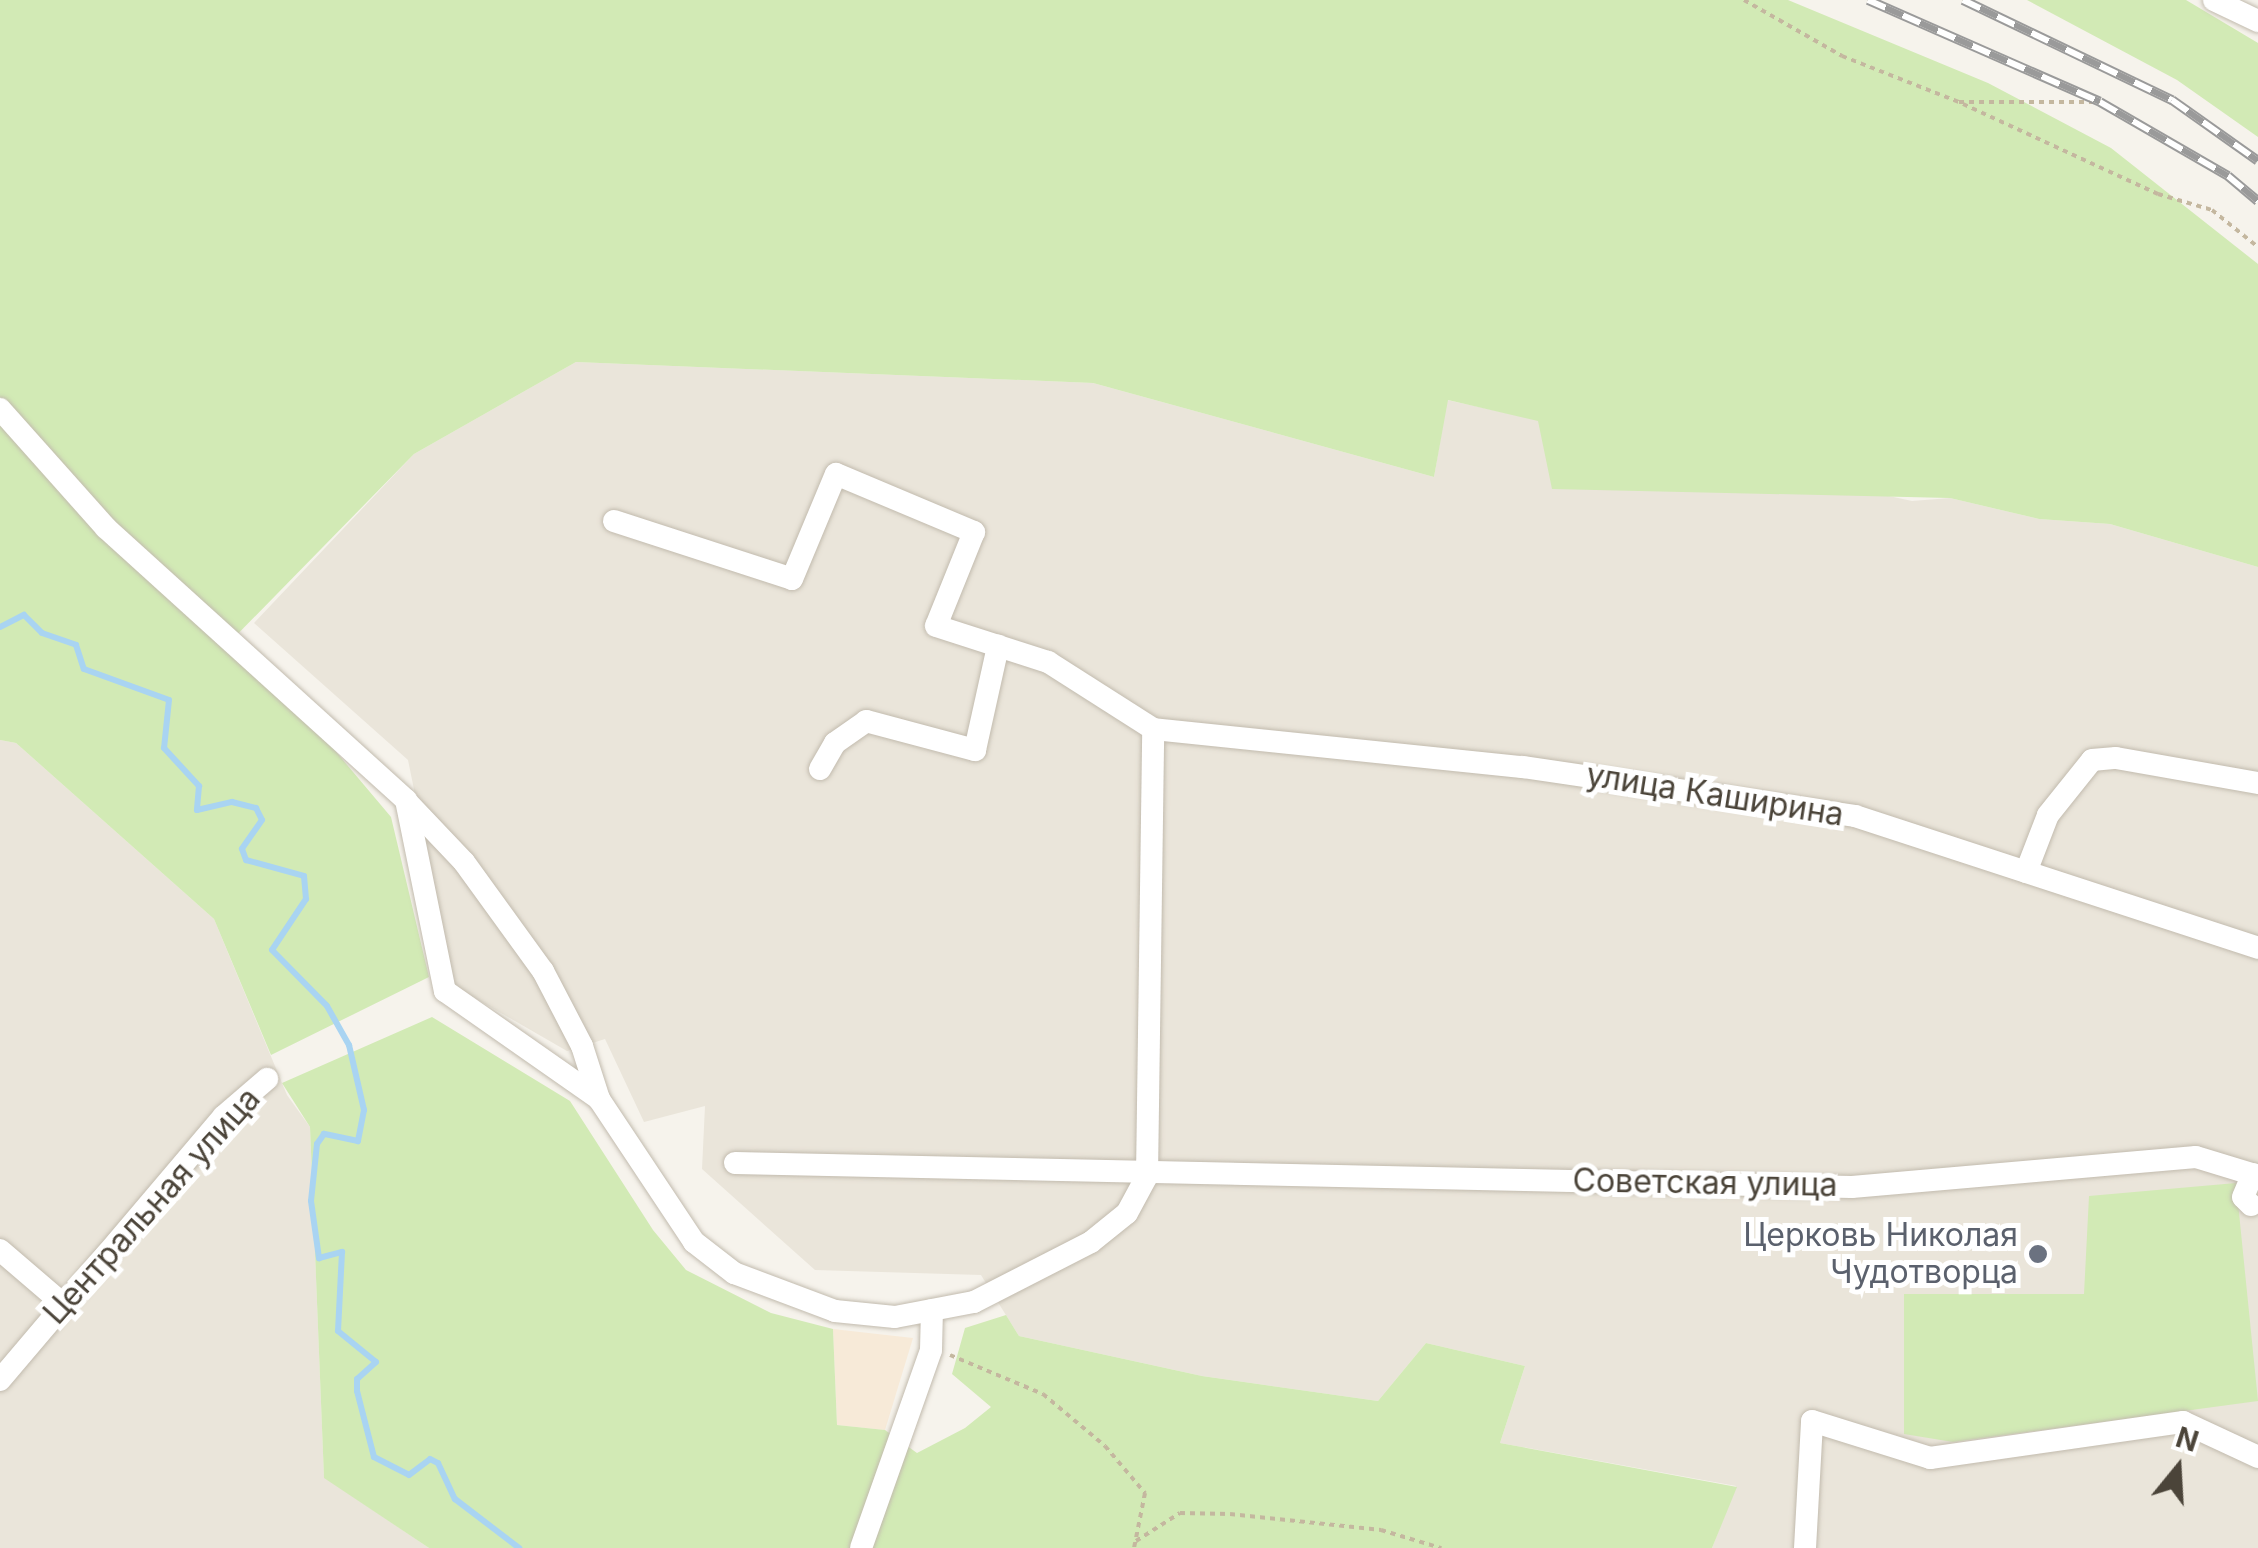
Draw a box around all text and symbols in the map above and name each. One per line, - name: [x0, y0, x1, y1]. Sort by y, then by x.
- street label: улица Каширина: [1584, 756, 1846, 834]
- street label: Центральная улица: [36, 1080, 268, 1332]
- street label: Советская улица: [1572, 1161, 1838, 1205]
- place label: Церковь Николая Чудотворца: [1743, 1217, 2018, 1292]
- marker: Церковь Николая Чудотворца: [2027, 1243, 2049, 1265]
- north arrow: [2128, 1418, 2228, 1518]
- text: N: [2172, 1420, 2203, 1459]

